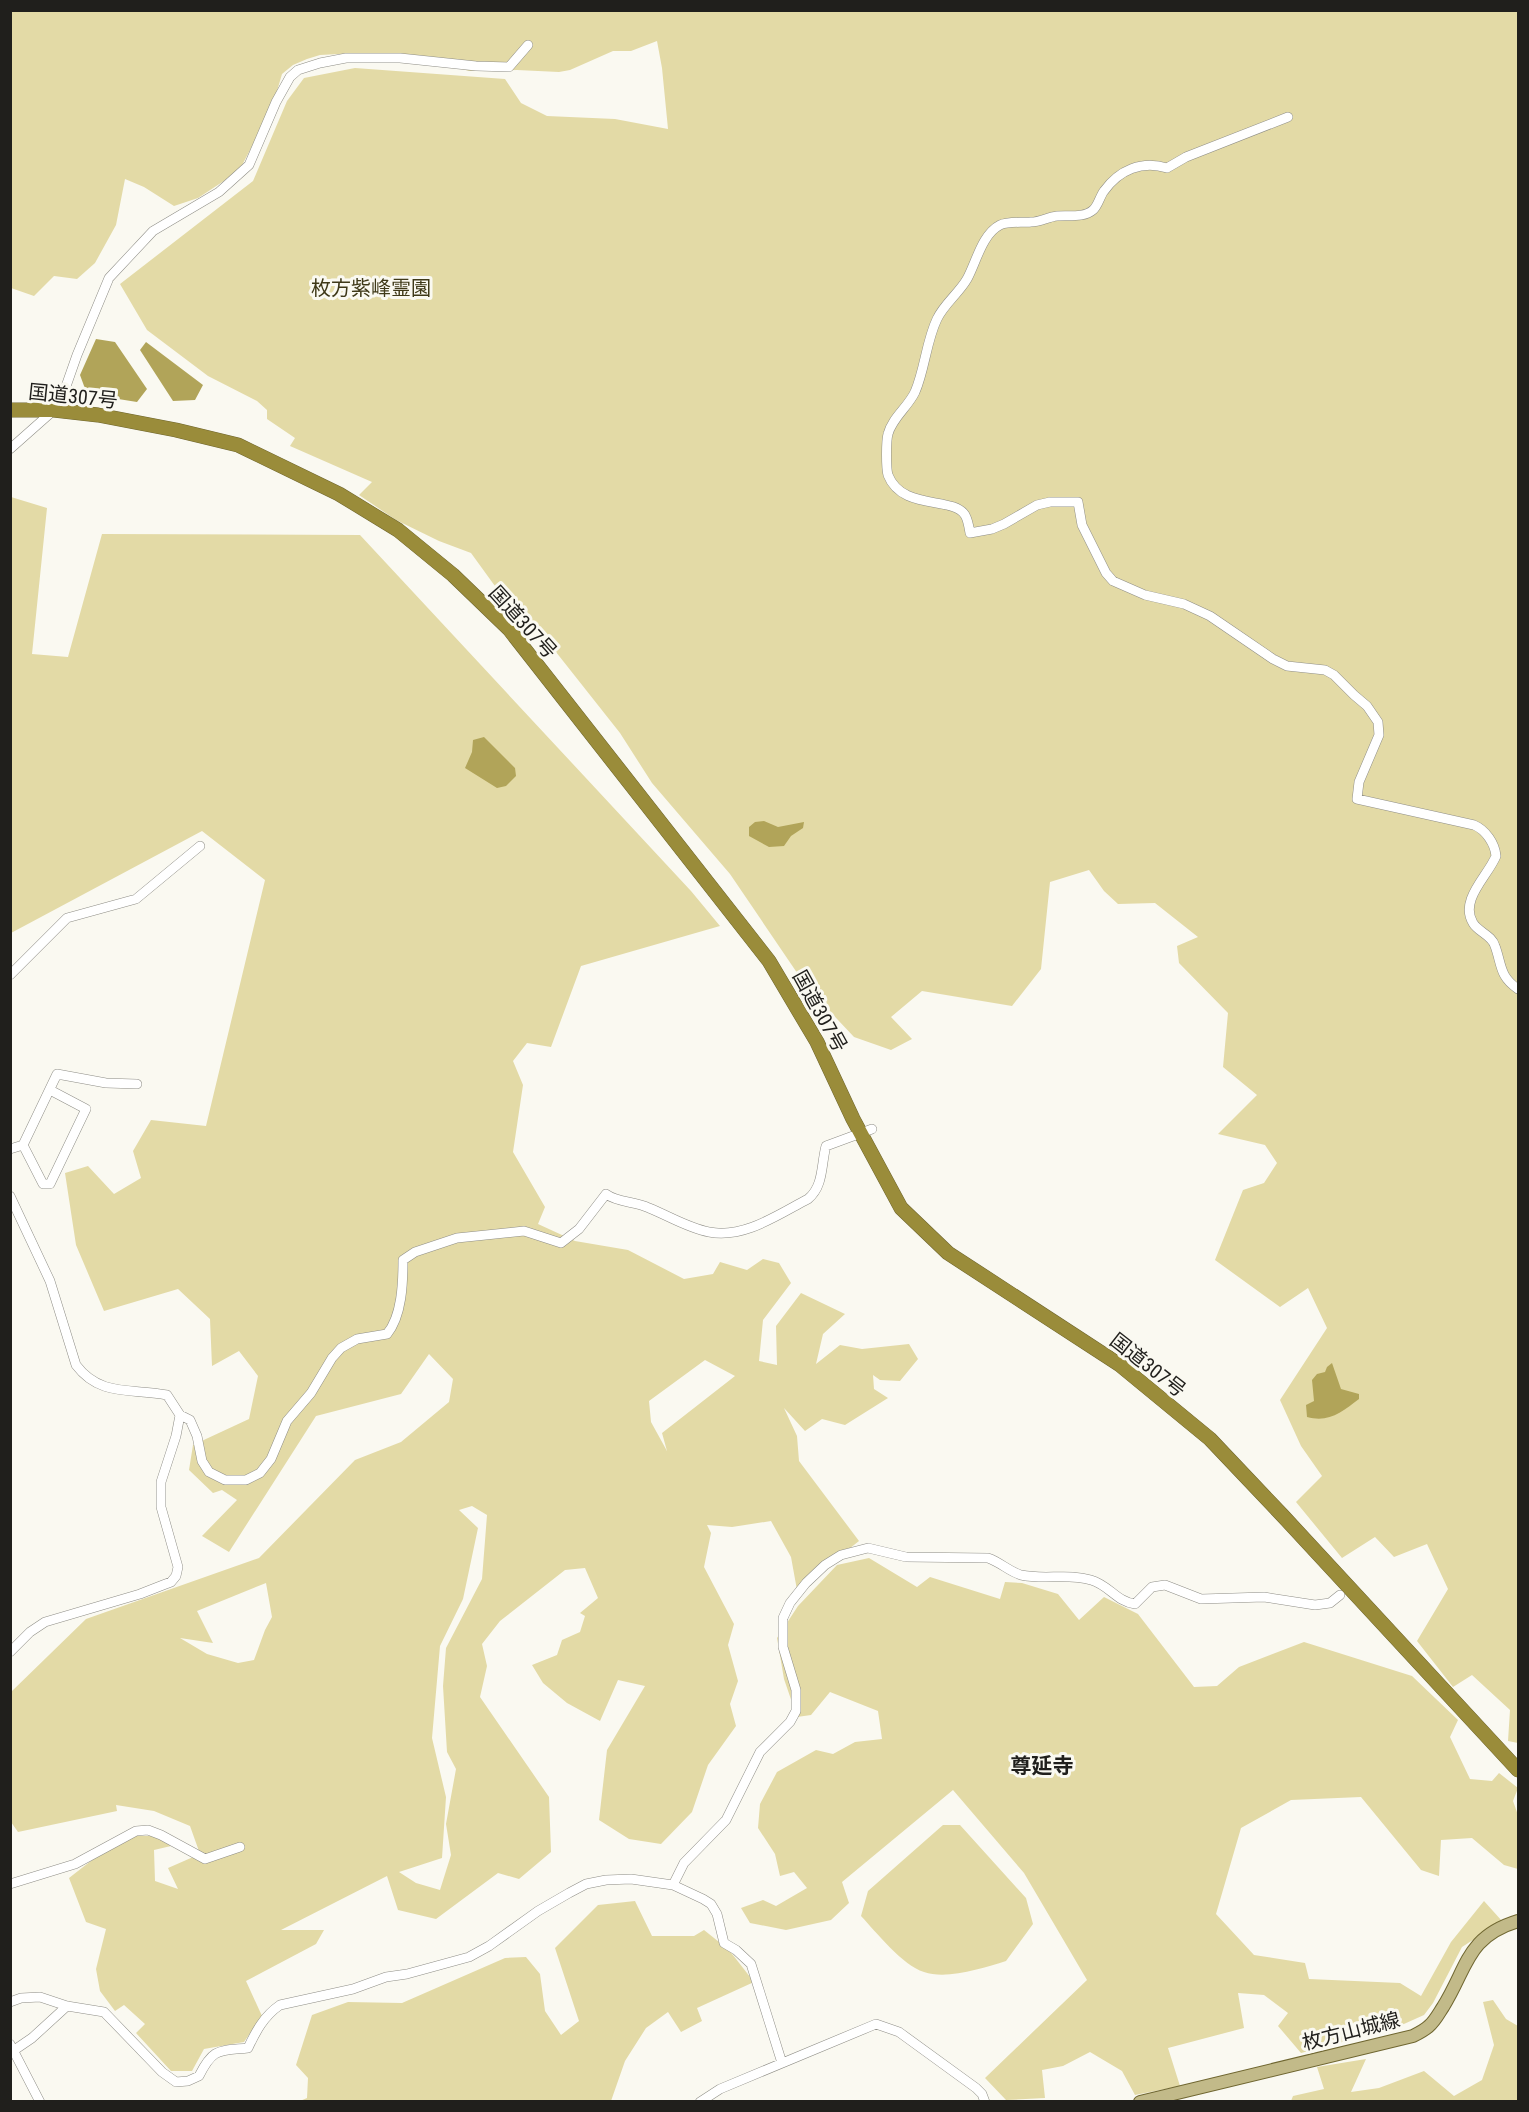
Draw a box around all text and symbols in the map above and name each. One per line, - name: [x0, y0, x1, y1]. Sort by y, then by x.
- park label: 枚方紫峰霊園: [311, 276, 431, 300]
- street label: 国道307号: [27, 379, 119, 413]
- street label: 国道307号: [484, 581, 562, 663]
- street label: 国道307号: [788, 966, 852, 1056]
- street label: 国道307号: [1105, 1328, 1191, 1402]
- district label: 尊延寺: [1011, 1754, 1074, 1778]
- street label: 枚方山城線: [1300, 2007, 1402, 2055]

